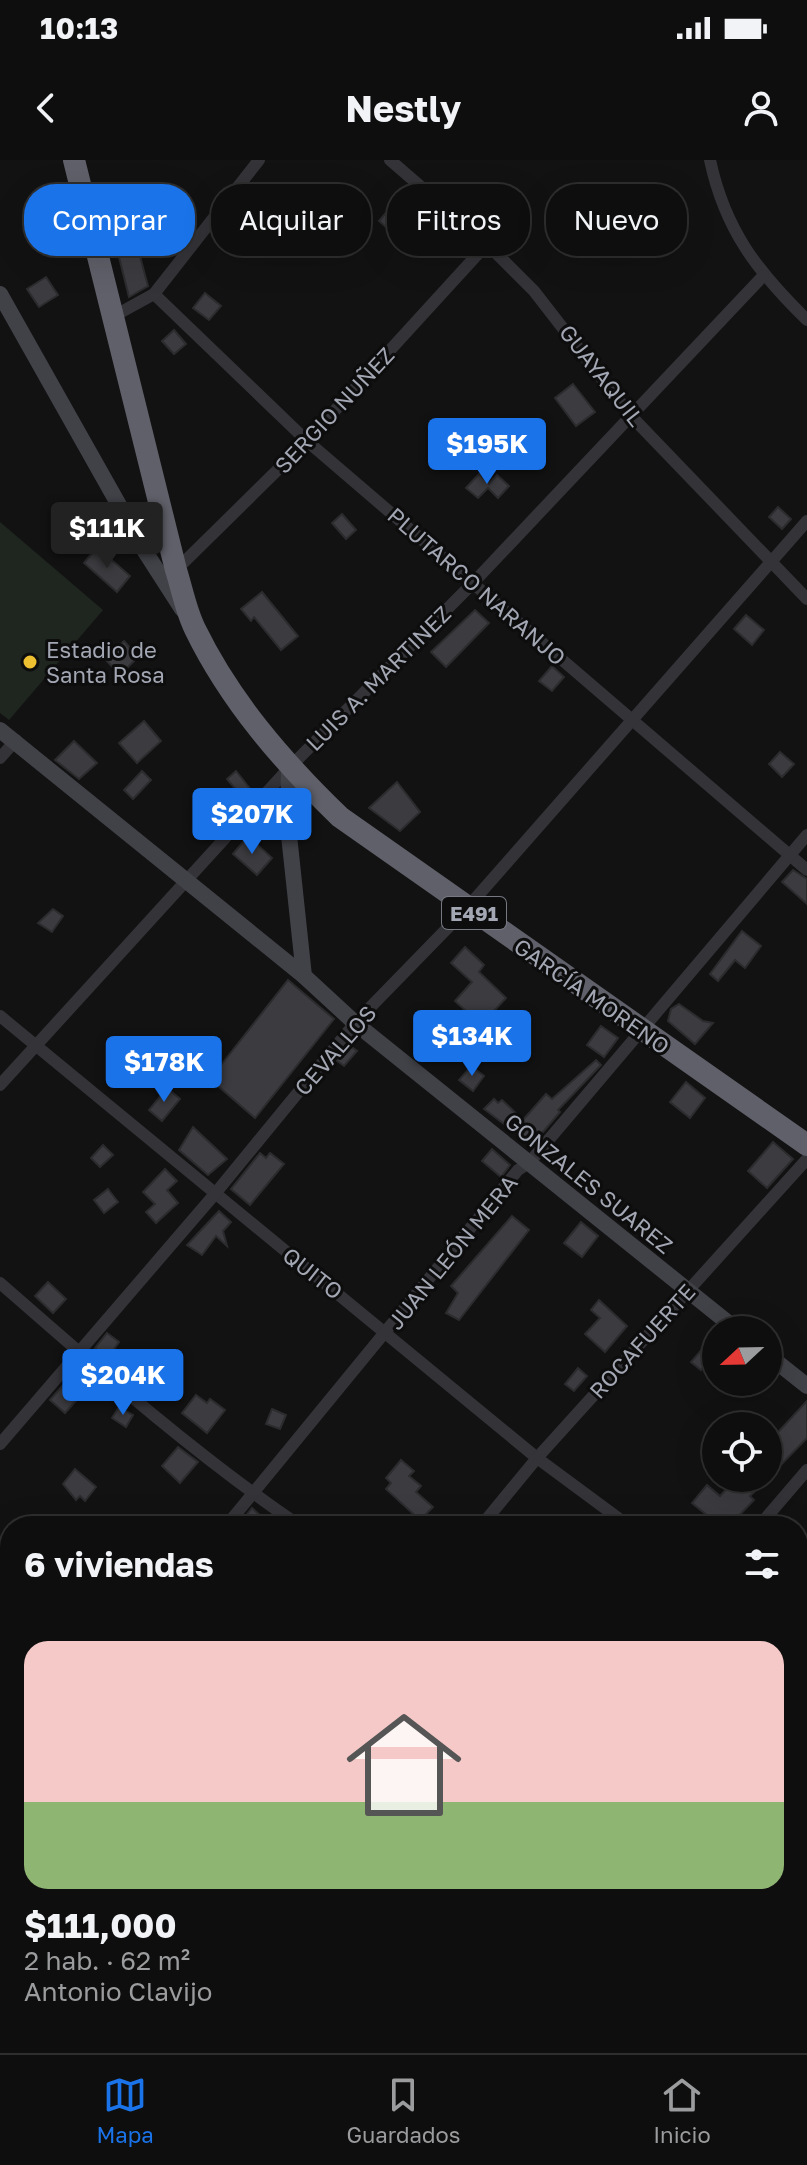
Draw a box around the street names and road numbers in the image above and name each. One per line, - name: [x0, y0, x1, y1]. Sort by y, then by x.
- street label: GUAYAQUIL: [554, 319, 650, 432]
- street label: SERGIO NUÑEZ: [269, 341, 399, 479]
- street label: PLUTARCO NARANJO: [382, 501, 572, 671]
- street label: LUIS A. MARTINEZ: [300, 600, 456, 756]
- road number: E491: [442, 897, 506, 929]
- street label: GARCÍA MORENO: [509, 932, 675, 1060]
- street label: CEVALLOS: [289, 999, 381, 1101]
- street label: GONZALES SUAREZ: [500, 1107, 678, 1259]
- street label: JUAN LEÓN MERA: [381, 1169, 523, 1335]
- street label: QUITO: [278, 1241, 348, 1305]
- street label: ROCAFUERTE: [583, 1278, 701, 1404]

